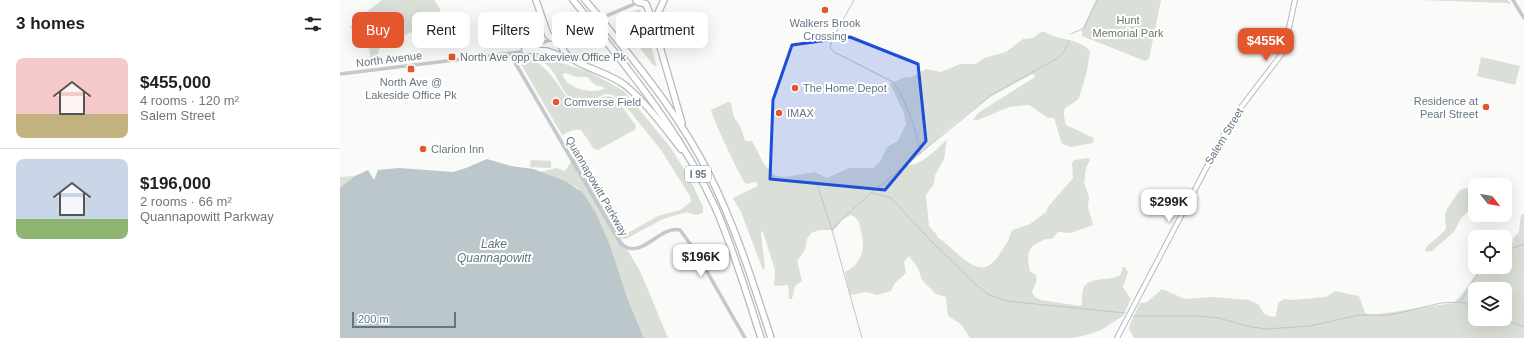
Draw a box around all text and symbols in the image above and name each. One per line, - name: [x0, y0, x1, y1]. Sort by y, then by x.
- marker: Walkers Brook Crossing: [820, 5, 830, 15]
- chip: Buy: [352, 12, 404, 48]
- chip: Rent: [412, 12, 470, 48]
- chip: Filters: [478, 12, 544, 48]
- chip: New: [552, 12, 608, 48]
- chip: Apartment: [616, 12, 708, 48]
- icon: filters: [302, 13, 324, 35]
- text: 3 homes: [16, 14, 85, 33]
- park label: Hunt Memorial Park: [1093, 14, 1164, 39]
- place label: Walkers Brook Crossing: [789, 17, 861, 42]
- pin: $455K: [1238, 28, 1294, 62]
- text: $455K: [1247, 33, 1285, 48]
- street label: North Avenue: [355, 49, 423, 69]
- place label: North Ave opp Lakeview Office Pk: [460, 51, 626, 63]
- marker: North Ave opp Lakeview Office Pk: [447, 52, 457, 62]
- marker: North Ave @ Lakeside Office Pk: [406, 64, 416, 74]
- text: $455,000: [140, 73, 211, 92]
- icon: home: [48, 74, 96, 122]
- place label: North Ave @ Lakeside Office Pk: [365, 76, 457, 101]
- place label: The Home Depot: [803, 82, 887, 94]
- marker: The Home Depot: [790, 83, 800, 93]
- text: 4 rooms · 120 m²: [140, 93, 239, 108]
- place label: Residence at Pearl Street: [1414, 95, 1478, 120]
- place label: Comverse Field: [564, 96, 641, 108]
- marker: Comverse Field: [551, 97, 561, 107]
- marker: Residence at Pearl Street: [1481, 102, 1491, 112]
- street label: Salem Street: [1202, 106, 1246, 166]
- place label: IMAX: [787, 107, 815, 119]
- text: Salem Street: [140, 108, 215, 123]
- marker: IMAX: [774, 108, 784, 118]
- street label: Quannapowitt Parkway: [564, 134, 631, 238]
- place label: Clarion Inn: [431, 143, 484, 155]
- marker: Clarion Inn: [418, 144, 428, 154]
- road number: I 95: [685, 166, 711, 182]
- text: $196,000: [140, 174, 211, 193]
- icon: home: [48, 175, 96, 223]
- north arrow: [1468, 178, 1512, 222]
- map controls: [1468, 178, 1512, 326]
- pin: $299K: [1141, 189, 1197, 223]
- text: 2 rooms · 66 m²: [140, 194, 232, 209]
- text: $299K: [1150, 194, 1188, 209]
- text: Quannapowitt Parkway: [140, 209, 274, 224]
- button: locate: [1468, 230, 1512, 274]
- water label: Lake Quannapowitt: [457, 237, 532, 265]
- pin: $196K: [673, 244, 729, 278]
- text: $196K: [682, 249, 720, 264]
- button: layers: [1468, 282, 1512, 326]
- scale bar: [352, 310, 456, 329]
- text: 200 m: [358, 313, 389, 325]

